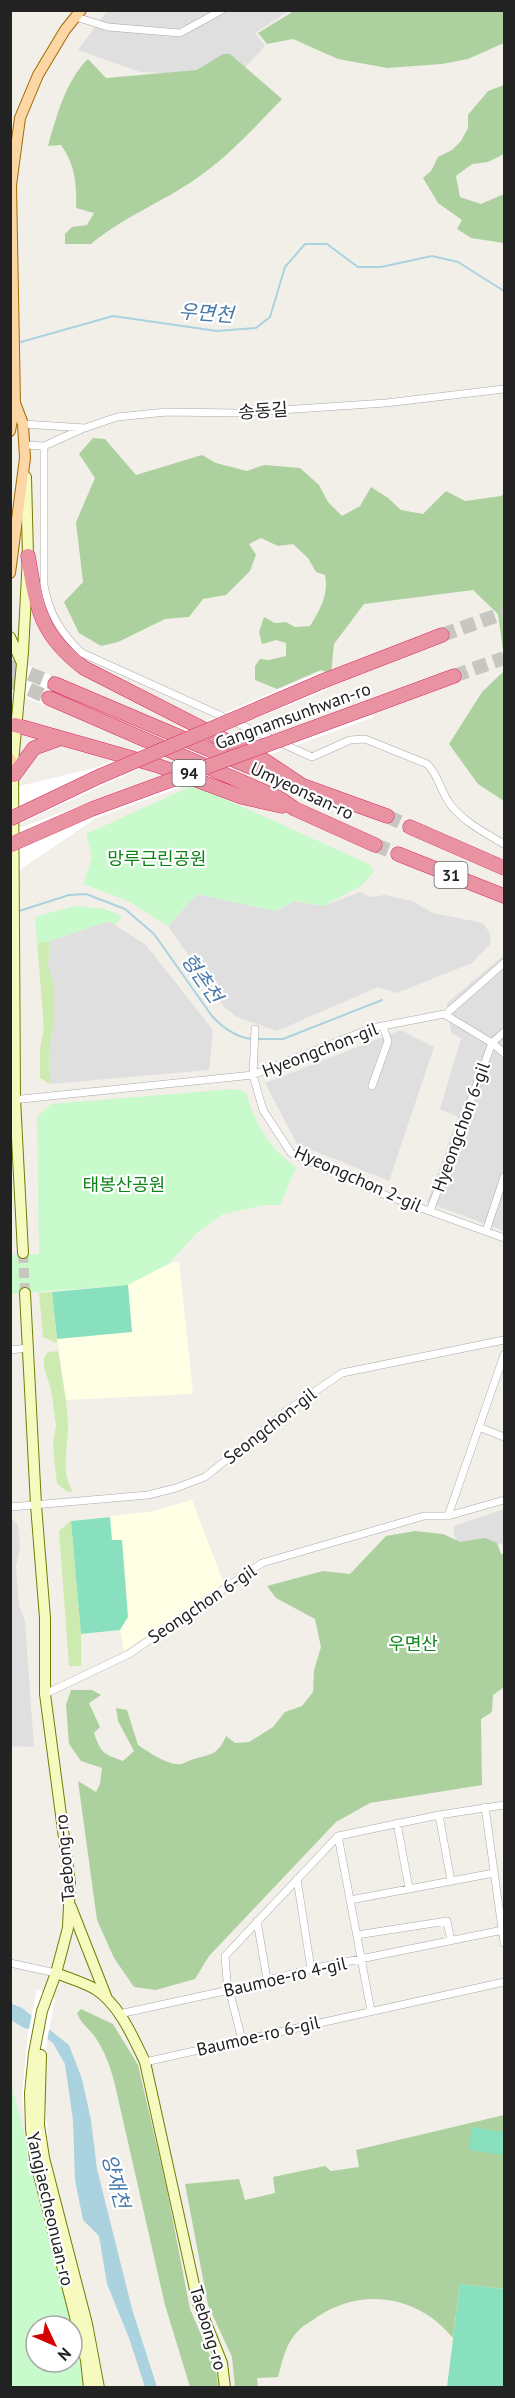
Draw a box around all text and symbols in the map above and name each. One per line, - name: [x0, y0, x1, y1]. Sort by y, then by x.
- water label: 우면천: [178, 298, 237, 328]
- street label: 송동길: [237, 397, 289, 424]
- street label: Gangnamsunhwan-ro: [212, 677, 374, 754]
- street label: Umyeonsan-ro: [247, 757, 358, 825]
- road number: 94: [172, 760, 206, 786]
- park label: 망루근린공원: [107, 847, 207, 870]
- road number: 31: [434, 862, 468, 888]
- water label: 형촌천: [176, 948, 230, 1010]
- street label: Hyeongchon-gil: [259, 1017, 382, 1082]
- street label: Hyeongchon 6-gil: [426, 1058, 495, 1195]
- street label: Hyeongchon 2-gil: [291, 1140, 426, 1217]
- park label: 태봉산공원: [83, 1173, 165, 1196]
- street label: Seongchon-gil: [219, 1382, 321, 1469]
- street label: Seongchon 6-gil: [143, 1558, 261, 1648]
- park label: 우면산: [388, 1632, 438, 1655]
- street label: Taebong-ro: [49, 1814, 80, 1903]
- street label: Baumoe-ro 4-gil: [221, 1951, 349, 2002]
- street label: Baumoe-ro 6-gil: [194, 2010, 322, 2061]
- street label: Yangjaecheonuan-ro: [22, 2130, 79, 2288]
- water label: 양재천: [96, 2151, 136, 2214]
- street label: Taebong-ro: [185, 2283, 232, 2373]
- north arrow: [24, 2314, 84, 2374]
- text: N: [54, 2344, 76, 2365]

